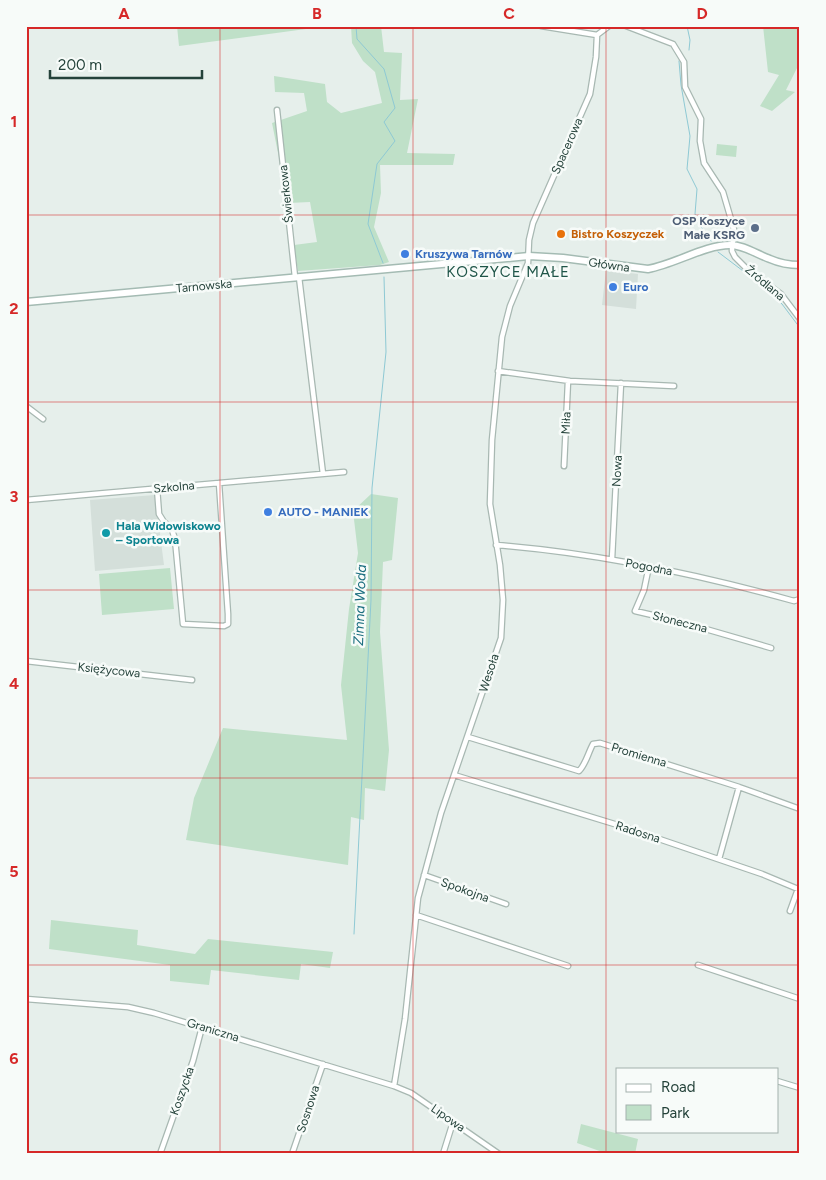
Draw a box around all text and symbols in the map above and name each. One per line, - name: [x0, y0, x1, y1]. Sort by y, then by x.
- text: A: [118, 4, 130, 23]
- text: B: [312, 4, 322, 23]
- text: C: [503, 4, 515, 23]
- text: D: [696, 4, 708, 23]
- scale bar: [50, 48, 202, 80]
- text: 200 m: [58, 56, 102, 74]
- text: 1: [11, 112, 17, 131]
- street label: Spacerowa: [548, 116, 586, 176]
- street label: Świerkowa: [276, 164, 296, 224]
- place label: OSP Koszyce Małe KSRG: [672, 214, 745, 242]
- marker: OSP Koszyce Małe KSRG: [749, 222, 761, 234]
- place label: Bistro Koszyczek: [571, 227, 665, 241]
- marker: Bistro Koszyczek: [555, 228, 567, 240]
- place label: Kruszywa Tarnów: [415, 247, 512, 261]
- marker: Kruszywa Tarnów: [399, 248, 411, 260]
- street label: Główna: [587, 255, 631, 275]
- street label: Źródlana: [742, 262, 788, 304]
- district label: KOSZYCE MAŁE: [446, 263, 570, 281]
- street label: Tarnowska: [175, 277, 233, 295]
- place label: Euro: [623, 280, 648, 294]
- marker: Euro: [607, 281, 619, 293]
- text: 2: [9, 299, 19, 318]
- street label: Miła: [558, 411, 574, 435]
- street label: Nowa: [609, 455, 625, 487]
- street label: Szkolna: [153, 478, 195, 496]
- text: 3: [10, 487, 19, 506]
- place label: AUTO - MANIEK: [278, 505, 369, 519]
- marker: AUTO - MANIEK: [262, 506, 274, 518]
- place label: Hala Widowiskowo – Sportowa: [116, 519, 221, 547]
- marker: Hala Widowiskowo – Sportowa: [100, 527, 112, 539]
- street label: Pogodna: [624, 556, 674, 578]
- water label: Zimna Woda: [350, 564, 370, 646]
- street label: Słoneczna: [651, 608, 709, 636]
- street label: Wesoła: [476, 652, 502, 694]
- street label: Księżycowa: [77, 660, 141, 680]
- text: 4: [9, 674, 19, 693]
- street label: Promienna: [610, 740, 668, 770]
- street label: Radosna: [614, 818, 662, 846]
- text: 5: [9, 862, 19, 881]
- street label: Spokojna: [439, 875, 491, 905]
- street label: Graniczna: [185, 1015, 241, 1045]
- text: 6: [9, 1049, 19, 1068]
- street label: Koszycka: [167, 1065, 197, 1117]
- legend: [616, 1068, 778, 1132]
- text: Road: [661, 1078, 696, 1096]
- street label: Sosnowa: [294, 1084, 322, 1134]
- street label: Lipowa: [428, 1101, 468, 1135]
- text: Park: [661, 1104, 690, 1122]

